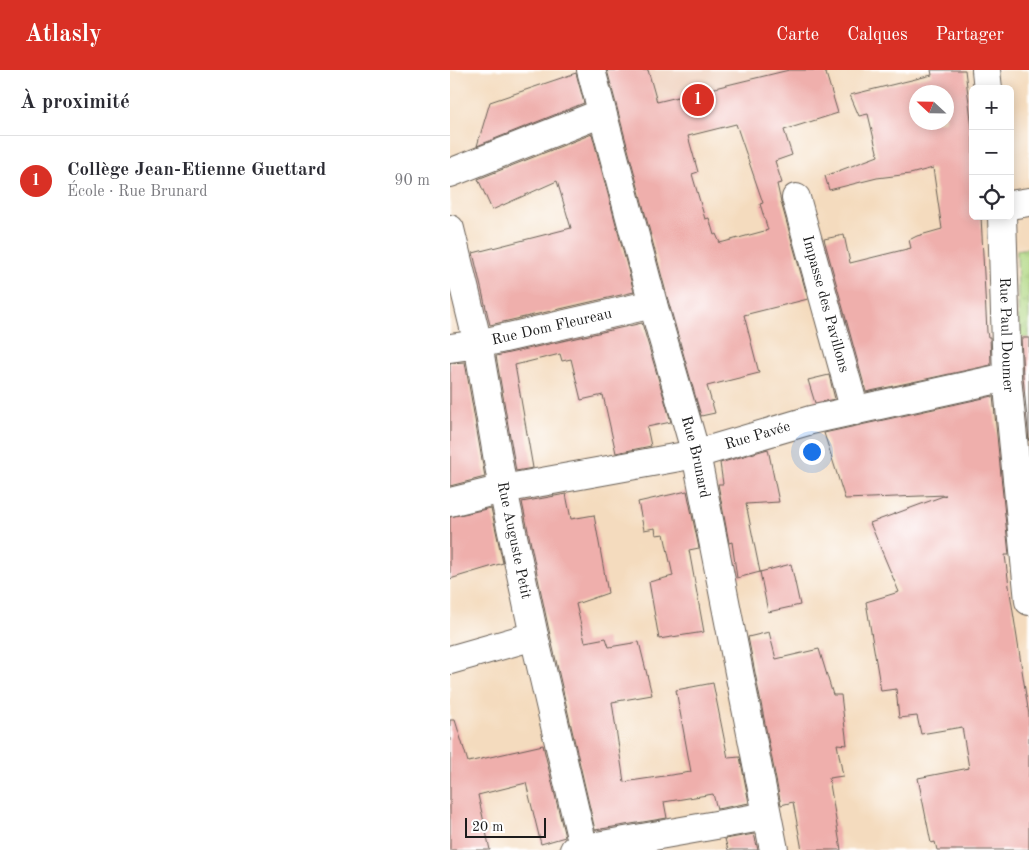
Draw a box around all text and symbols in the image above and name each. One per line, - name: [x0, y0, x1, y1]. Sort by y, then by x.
- text: Atlasly: [25, 23, 102, 47]
- text: Carte: [776, 26, 819, 44]
- text: Calques: [847, 26, 908, 44]
- text: Partager: [936, 26, 1004, 44]
- pin: 1: [682, 81, 714, 119]
- north arrow: [909, 85, 954, 130]
- map controls: [969, 85, 1014, 220]
- button: +: [969, 85, 1014, 130]
- text: À proximité: [20, 92, 130, 113]
- button: −: [969, 130, 1014, 175]
- text: Collège Jean-Etienne Guettard: [67, 161, 326, 180]
- text: 1: [31, 173, 41, 189]
- text: 90 m: [394, 173, 430, 189]
- button: locate: [969, 175, 1014, 220]
- text: École · Rue Brunard: [67, 184, 208, 200]
- street label: Impasse des Pavillons: [799, 234, 851, 374]
- street label: Rue Paul Doumer: [996, 277, 1016, 393]
- street label: Rue Dom Fleureau: [490, 306, 613, 348]
- street label: Rue Brunard: [678, 414, 712, 500]
- street label: Rue Pavée: [723, 419, 792, 453]
- your location: [799, 439, 825, 465]
- street label: Rue Auguste Petit: [494, 481, 533, 600]
- scale bar: [465, 815, 546, 838]
- text: 20 m: [472, 820, 503, 834]

